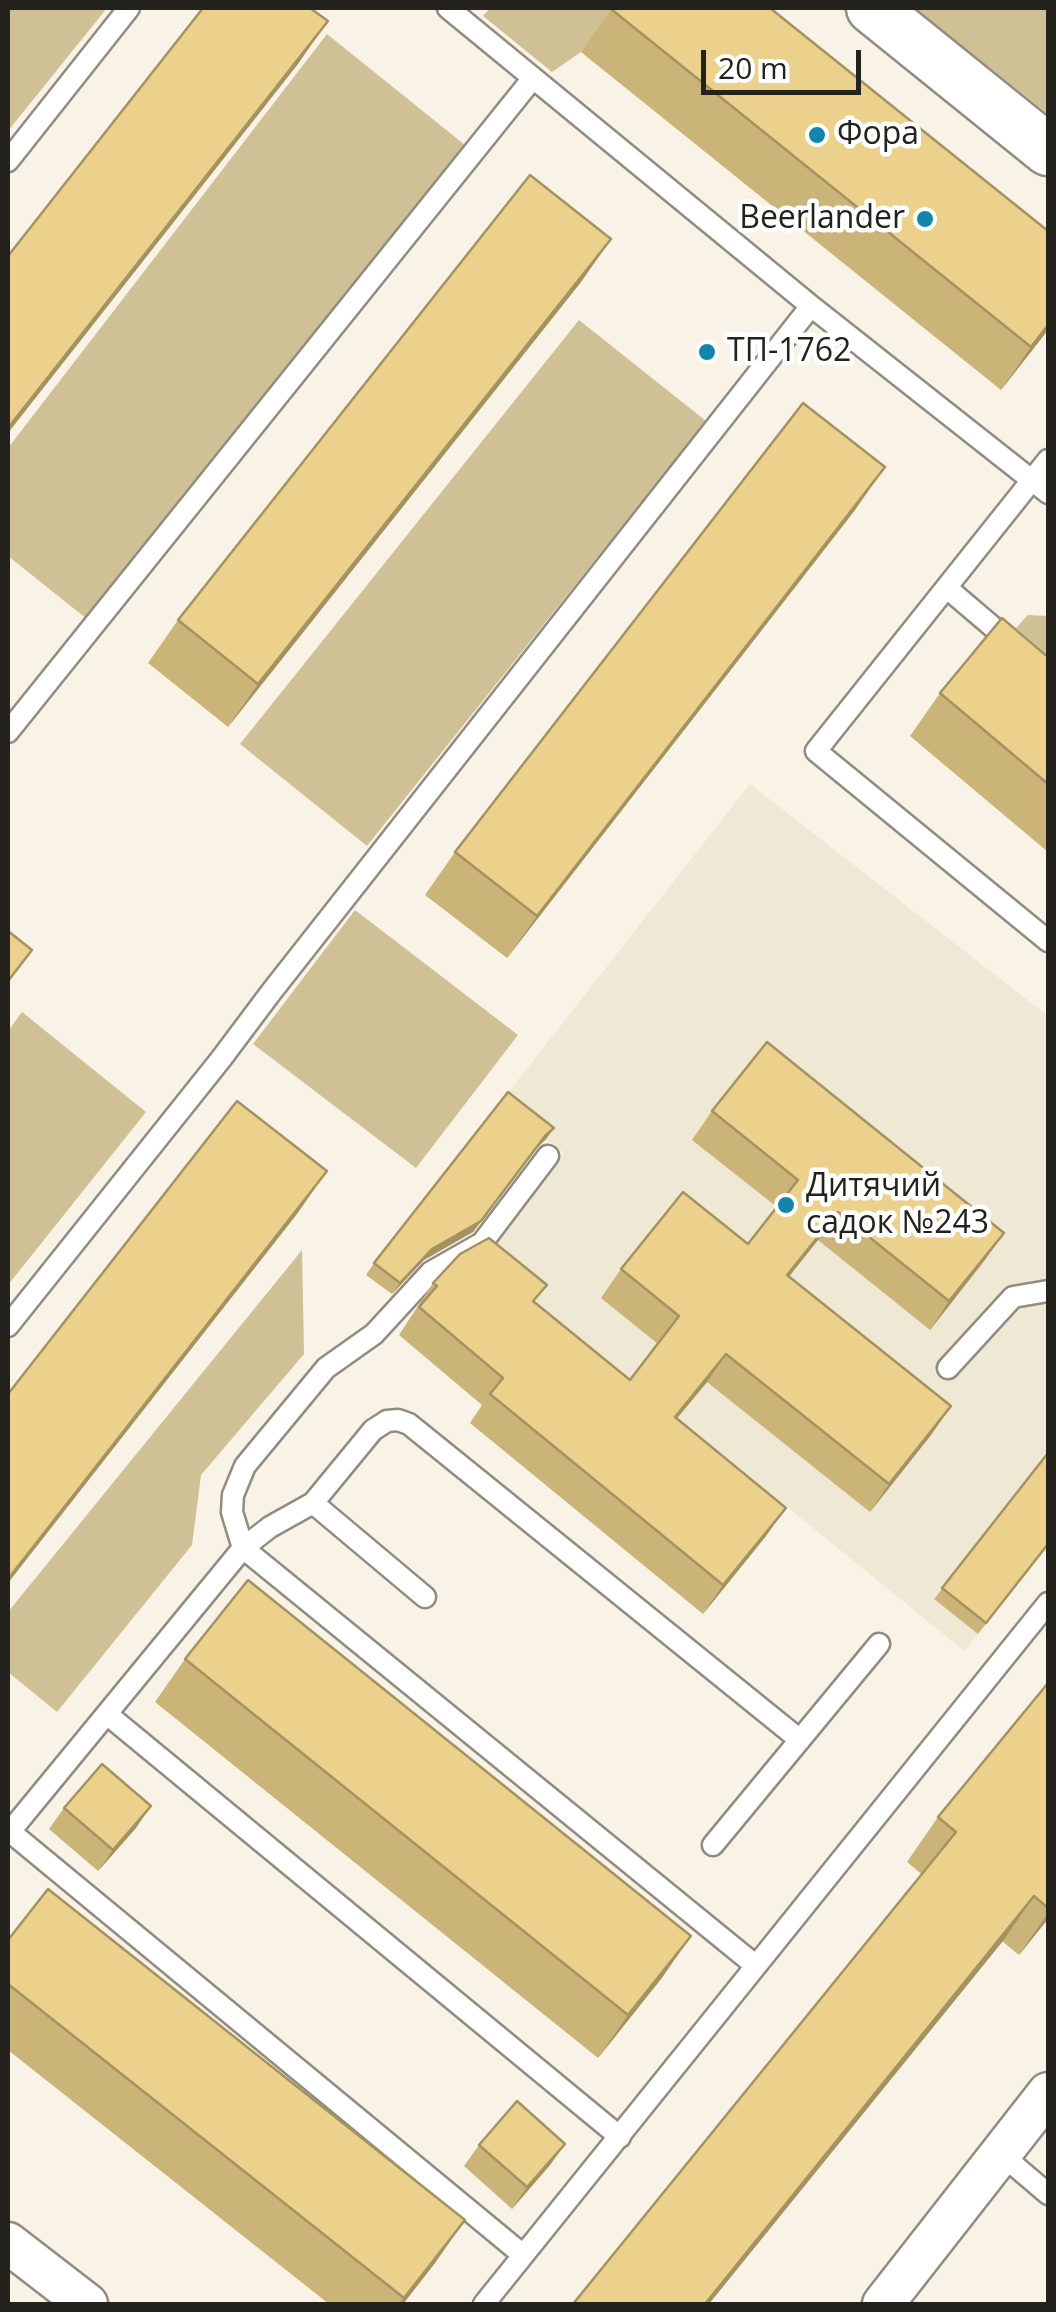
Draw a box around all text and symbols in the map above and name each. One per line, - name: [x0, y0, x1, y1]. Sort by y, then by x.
- scale bar: [706, 30, 866, 92]
- text: 20 m: [718, 47, 788, 88]
- place label: Фора: [837, 116, 919, 154]
- marker: Фора: [806, 124, 828, 146]
- place label: Beerlander: [739, 200, 905, 238]
- marker: Beerlander: [914, 208, 936, 230]
- place label: ТП-1762: [727, 333, 851, 371]
- marker: ТП-1762: [696, 341, 718, 363]
- place label: Дитячий садок №243: [806, 1168, 989, 1243]
- marker: Дитячий садок №243: [775, 1194, 797, 1216]

